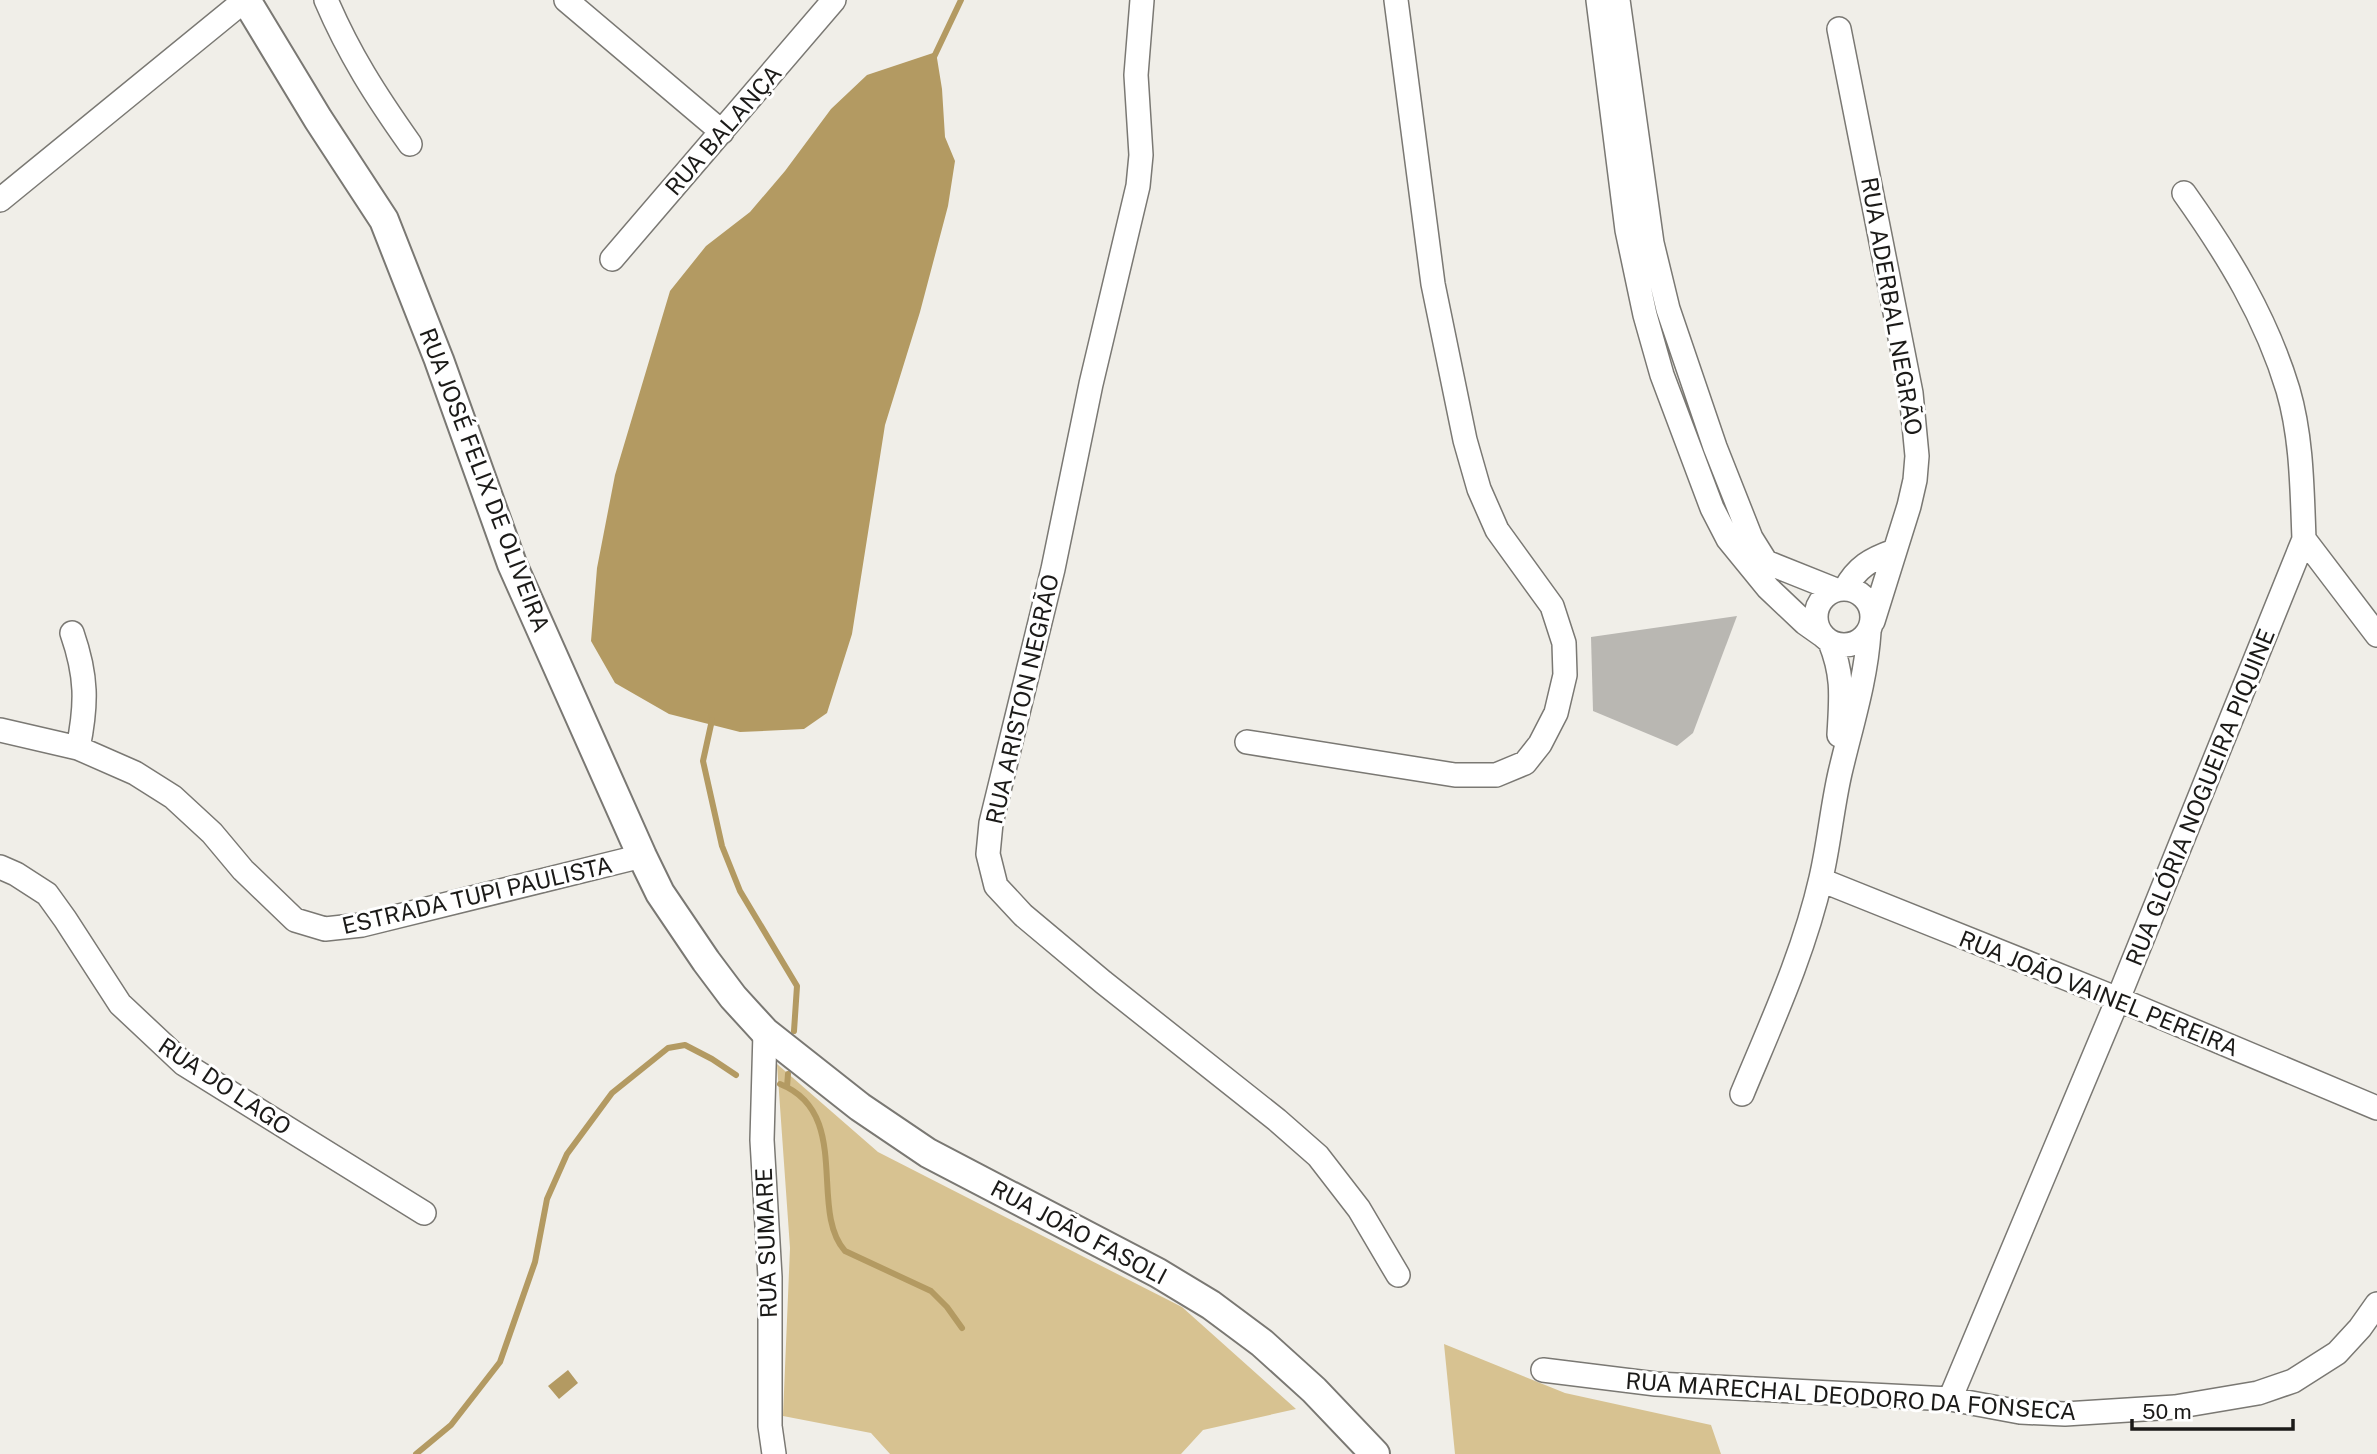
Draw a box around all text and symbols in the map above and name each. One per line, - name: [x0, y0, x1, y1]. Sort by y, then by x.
- street label: RUA BALANÇA: [659, 60, 787, 200]
- street label: RUA ADERBAL NEGRÃO: [1856, 175, 1928, 437]
- street label: RUA JOSÉ FELIX DE OLIVEIRA: [414, 324, 556, 636]
- street label: RUA ARISTON NEGRÃO: [980, 571, 1064, 827]
- street label: RUA GLÓRIA NOGUEIRA PIQUINE: [2120, 625, 2280, 969]
- street label: ESTRADA TUPI PAULISTA: [339, 851, 615, 939]
- street label: RUA JOÃO VAINEL PEREIRA: [1955, 925, 2243, 1061]
- street label: RUA DO LAGO: [154, 1032, 296, 1140]
- street label: RUA SUMARE: [750, 1167, 782, 1319]
- street label: RUA JOÃO FASOLI: [986, 1174, 1172, 1290]
- street label: RUA MARECHAL DEODORO DA FONSECA: [1625, 1367, 2077, 1425]
- scale bar: [2132, 1388, 2293, 1432]
- text: 50 m: [2142, 1399, 2192, 1424]

